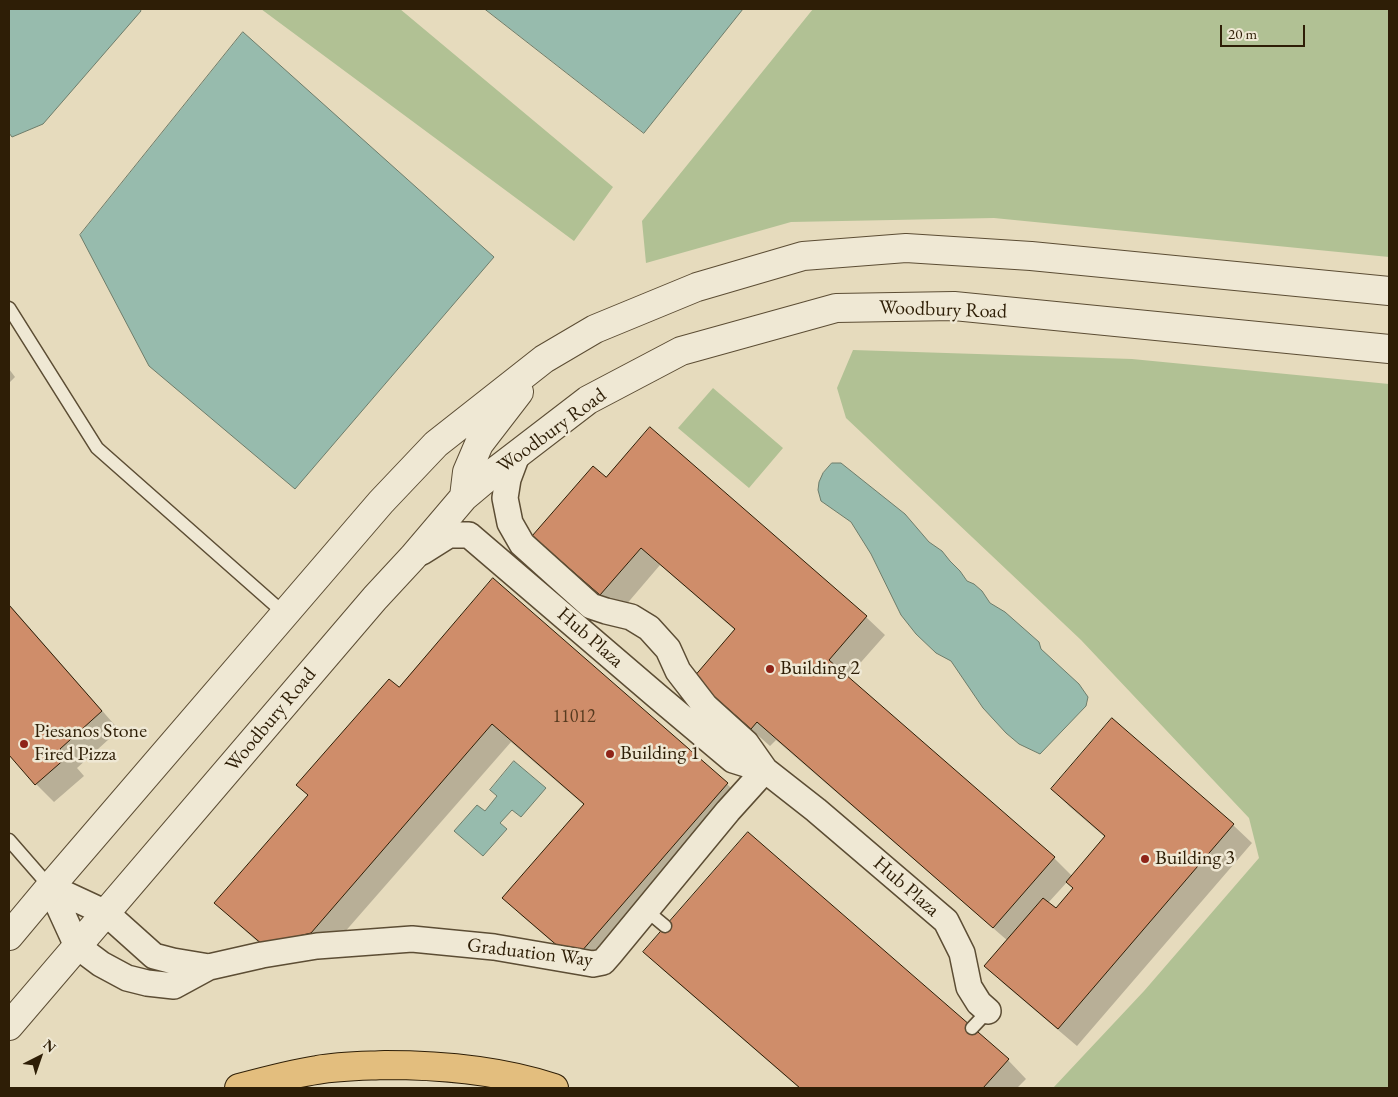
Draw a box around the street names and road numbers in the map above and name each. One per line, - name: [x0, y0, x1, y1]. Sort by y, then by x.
- street label: Woodbury Road: [878, 296, 1008, 324]
- street label: Woodbury Road: [493, 384, 611, 478]
- street label: Hub Plaza: [552, 603, 628, 673]
- street label: Woodbury Road: [221, 663, 321, 777]
- street label: Hub Plaza: [868, 852, 944, 922]
- street label: Graduation Way: [466, 933, 594, 973]

